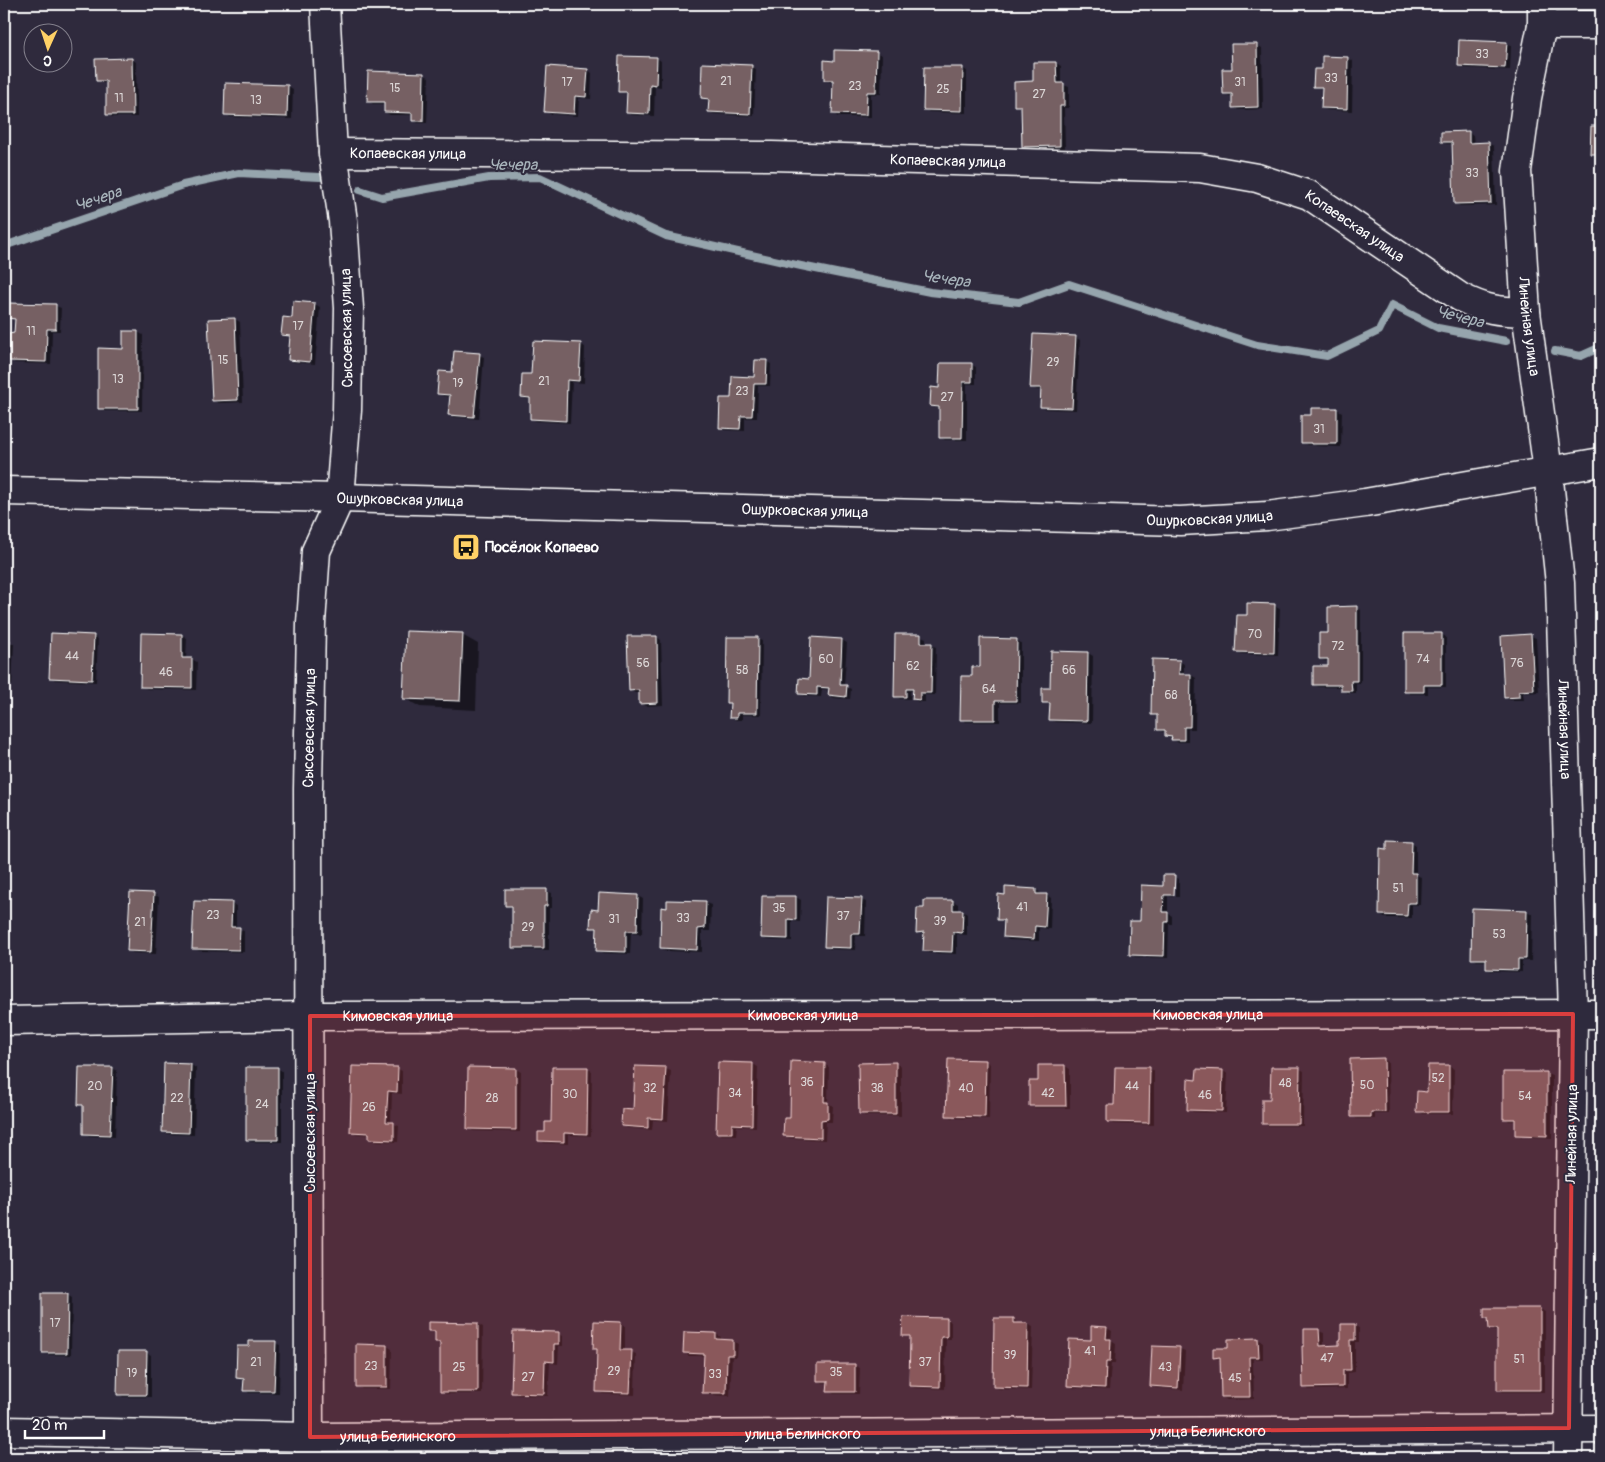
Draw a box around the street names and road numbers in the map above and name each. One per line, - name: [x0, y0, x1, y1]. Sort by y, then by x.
- street label: Копаевская улица: [350, 144, 466, 163]
- street label: Копаевская улица: [890, 150, 1006, 172]
- street label: Копаевская улица: [1301, 186, 1408, 266]
- street label: Сысоевская улица: [336, 268, 358, 388]
- street label: Линейная улица: [1514, 275, 1544, 377]
- street label: Ошурковская улица: [336, 488, 464, 511]
- street label: Ошурковская улица: [741, 499, 868, 522]
- street label: Ошурковская улица: [1146, 506, 1274, 530]
- street label: Сысоевская улица: [299, 668, 320, 788]
- street label: Линейная улица: [1553, 678, 1575, 780]
- street label: Кимовская улица: [1153, 1005, 1263, 1024]
- street label: Кимовская улица: [343, 1006, 453, 1025]
- street label: Кимовская улица: [748, 1006, 858, 1025]
- street label: Сысоевская улица: [301, 1073, 320, 1193]
- street label: Линейная улица: [1562, 1084, 1582, 1185]
- street label: улица Белинского: [1149, 1422, 1266, 1441]
- street label: улица Белинского: [744, 1424, 861, 1444]
- street label: улица Белинского: [339, 1427, 456, 1446]

